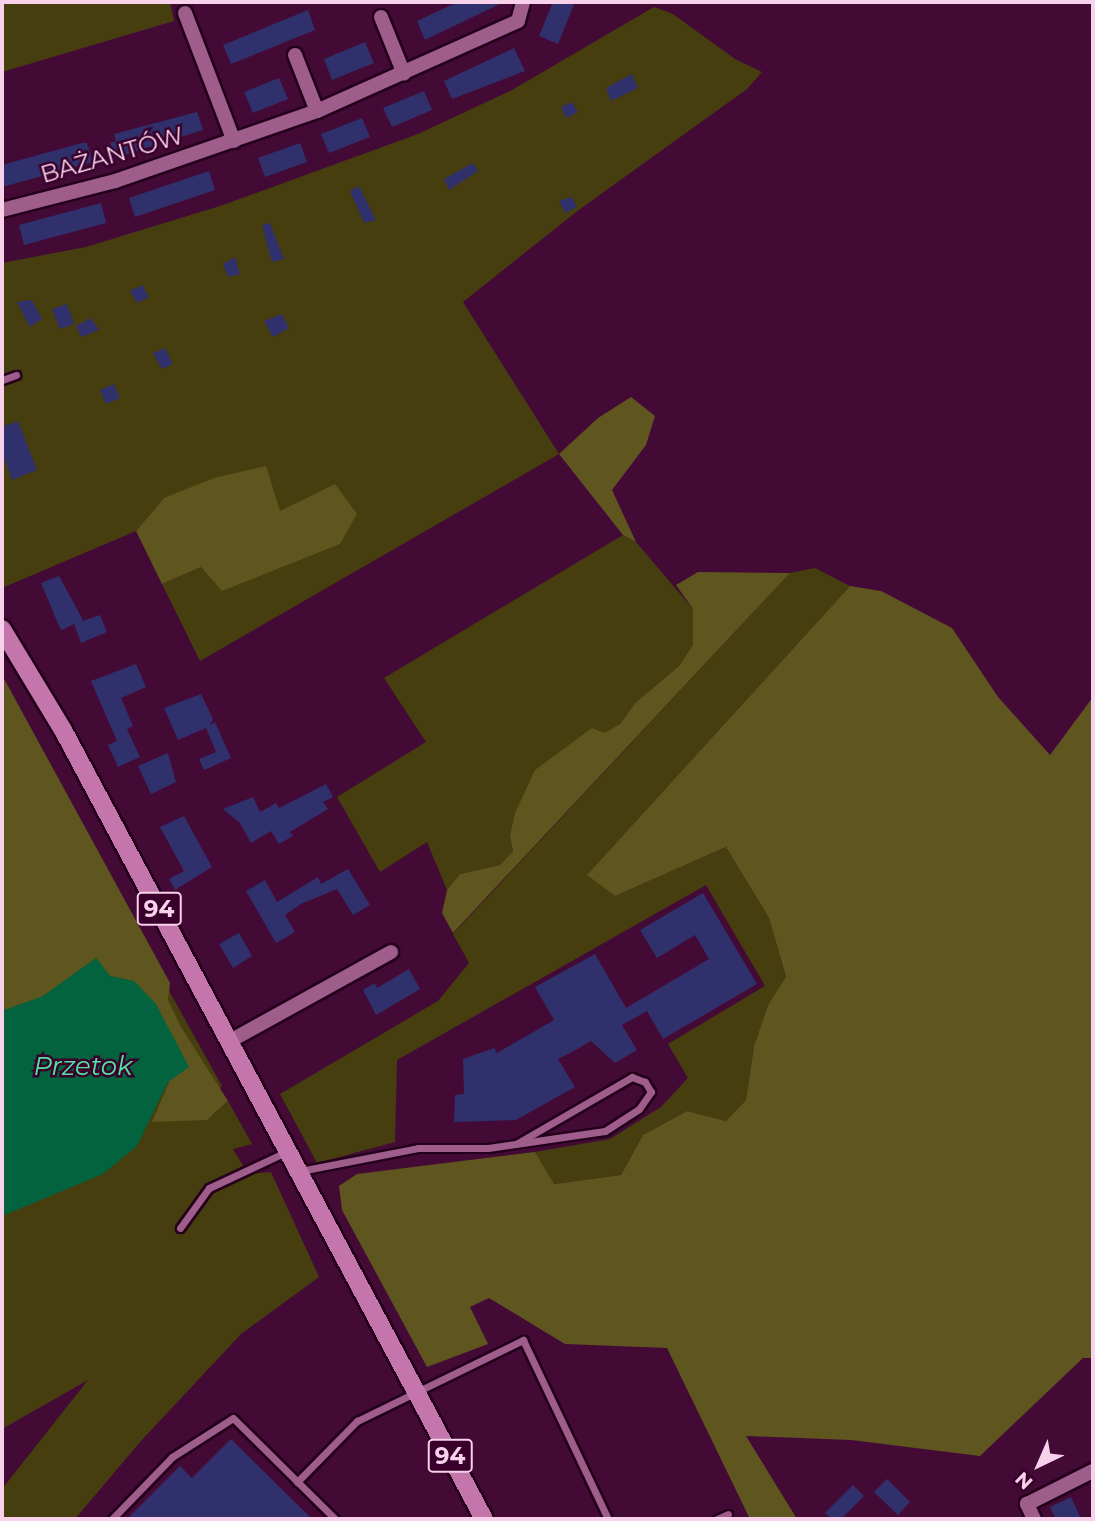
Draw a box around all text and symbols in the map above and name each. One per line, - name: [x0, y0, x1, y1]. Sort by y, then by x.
- street label: BAŻANTÓW: [37, 121, 187, 189]
- road number: 94: [136, 890, 182, 928]
- water label: Przetok: [33, 1051, 133, 1083]
- north arrow: [1004, 1430, 1074, 1500]
- road number: 94: [427, 1436, 473, 1476]
- text: N: [1011, 1467, 1038, 1494]

